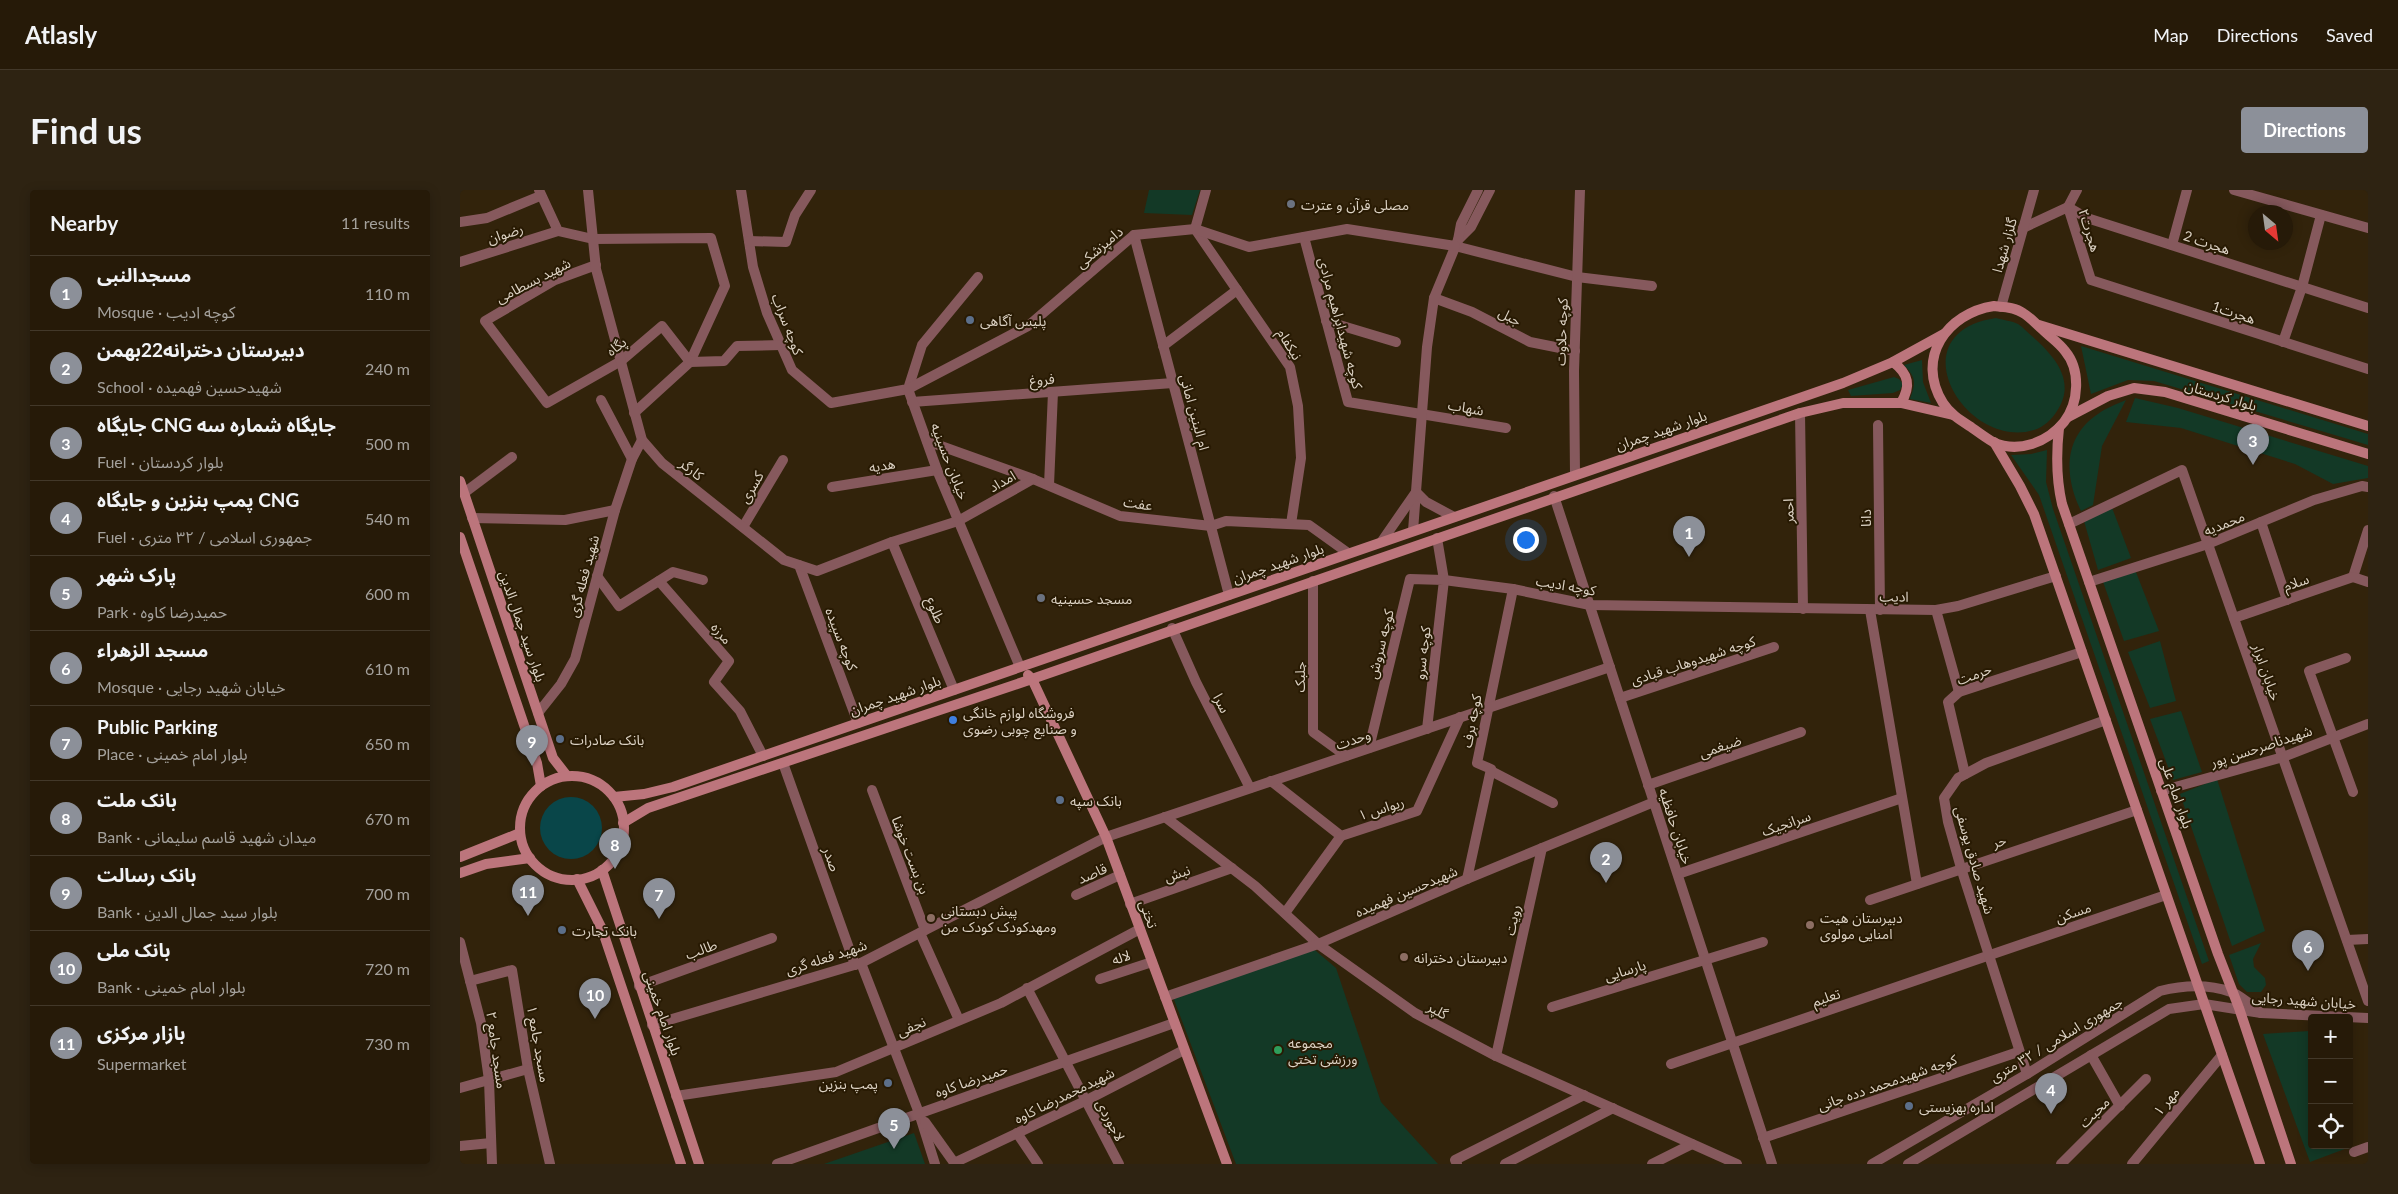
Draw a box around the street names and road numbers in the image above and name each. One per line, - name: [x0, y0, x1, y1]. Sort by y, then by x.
- street label: هجرت۲: [2074, 206, 2105, 254]
- street label: گلزار شهدا: [1988, 215, 2021, 275]
- street label: رضوان: [485, 219, 525, 248]
- street label: دامپزشکی: [1072, 222, 1128, 273]
- street label: هجرت 2: [2181, 226, 2233, 258]
- street label: شهید بسطامی: [493, 254, 574, 307]
- street label: کوچه شهیدابراهیم مرادی: [1312, 255, 1367, 392]
- street label: کوچه سراب: [767, 291, 808, 358]
- street label: هجرت1: [2210, 297, 2258, 328]
- street label: کوچه حلاوت: [1551, 298, 1573, 366]
- street label: جبل: [1495, 303, 1524, 330]
- street label: نیکفام: [1271, 325, 1306, 365]
- street label: پگاه: [602, 333, 631, 361]
- street label: فروغ: [1029, 370, 1055, 391]
- street label: ام البنین امانی: [1174, 372, 1213, 453]
- street label: بلوار کردستان: [2183, 376, 2259, 415]
- street label: شهاب: [1447, 395, 1485, 419]
- street label: بلوار شهید چمران: [1613, 406, 1710, 456]
- street label: خیابان حسینیه: [927, 420, 972, 502]
- street label: کارگر: [675, 454, 708, 485]
- street label: هدیه: [868, 455, 896, 476]
- street label: امداد: [986, 467, 1018, 495]
- street label: کسری: [735, 468, 768, 506]
- street label: عفت: [1122, 492, 1154, 514]
- street label: احمر: [1779, 498, 1798, 525]
- street label: محمدیه: [2201, 507, 2247, 539]
- street label: دانا: [1857, 509, 1874, 527]
- street label: شهید فعله گری: [564, 533, 603, 619]
- street label: بلوار شهید چمران: [1230, 539, 1327, 589]
- street label: بلوار سید جمال الدین: [495, 568, 550, 684]
- street label: سلام: [2281, 570, 2312, 597]
- street label: کوچه ادیب: [1534, 571, 1597, 601]
- street label: ادیب: [1879, 587, 1909, 605]
- street label: طلوع: [920, 594, 949, 627]
- street label: کوچه سپیده: [820, 605, 862, 674]
- street label: کوچه سروش: [1363, 607, 1399, 681]
- street label: مرزه: [707, 619, 736, 648]
- street label: کوچه سرو: [1410, 625, 1436, 681]
- street label: کوچه شهیدوهاب قبادی: [1629, 632, 1758, 690]
- street label: خیابان ابرار: [2248, 640, 2285, 703]
- street label: حرمت: [1954, 660, 1994, 689]
- street label: جلبک: [1291, 662, 1308, 692]
- street label: بلوار شهید چمران: [847, 671, 944, 721]
- street label: سرا: [1209, 690, 1234, 716]
- street label: کوچه برف: [1458, 693, 1487, 749]
- street label: شهیدناصرحسن پور: [2207, 722, 2315, 773]
- street label: وحدت: [1333, 725, 1373, 754]
- street label: ضیغمی: [1697, 731, 1744, 762]
- street label: بلوار امام علی: [2154, 756, 2197, 832]
- street label: خیابان حافظیه: [1655, 786, 1696, 867]
- street label: ریواس ۱: [1356, 793, 1406, 824]
- street label: شهید صادق یوسفی: [1951, 804, 1998, 916]
- street label: سرانجیک: [1759, 807, 1813, 840]
- street label: بن بست خوشا: [887, 814, 934, 897]
- street label: حر: [1989, 831, 2008, 852]
- street label: صدر: [818, 843, 844, 874]
- street label: قاصد: [1075, 859, 1109, 887]
- street label: نبش: [1162, 861, 1193, 886]
- street label: شهیدحسین فهمیده: [1352, 862, 1460, 921]
- street label: تختی: [1135, 898, 1162, 931]
- street label: مسکن: [2053, 898, 2093, 927]
- street label: رویت: [1500, 903, 1525, 937]
- street label: طالب: [683, 935, 719, 963]
- street label: شهید فعله گری: [783, 936, 869, 979]
- street label: لاله: [1110, 946, 1132, 968]
- street label: پارسایی: [1602, 956, 1648, 986]
- street label: بلوار امام خمینی: [638, 968, 686, 1059]
- street label: تعلیم: [1810, 984, 1843, 1013]
- street label: خیابان شهید رجایی: [2251, 988, 2357, 1013]
- street label: جمهوری اسلامی / ۳۲ متری: [1987, 993, 2126, 1086]
- street label: گلپر: [1423, 997, 1451, 1024]
- street label: مسجد جامع ۱: [521, 1004, 554, 1084]
- street label: مسجد جامع ۲: [480, 1010, 511, 1090]
- street label: نجفی: [894, 1012, 929, 1041]
- street label: کوچه شهیدمحمد دده جانی: [1815, 1050, 1960, 1116]
- street label: حمیدرضا کاوه: [932, 1060, 1010, 1101]
- street label: شهیدمحمدرضا کاوه: [1011, 1063, 1117, 1128]
- street label: مهر ۱: [2149, 1083, 2183, 1119]
- street label: محبت: [2075, 1093, 2113, 1131]
- street label: لاجوردی: [1092, 1096, 1129, 1144]

